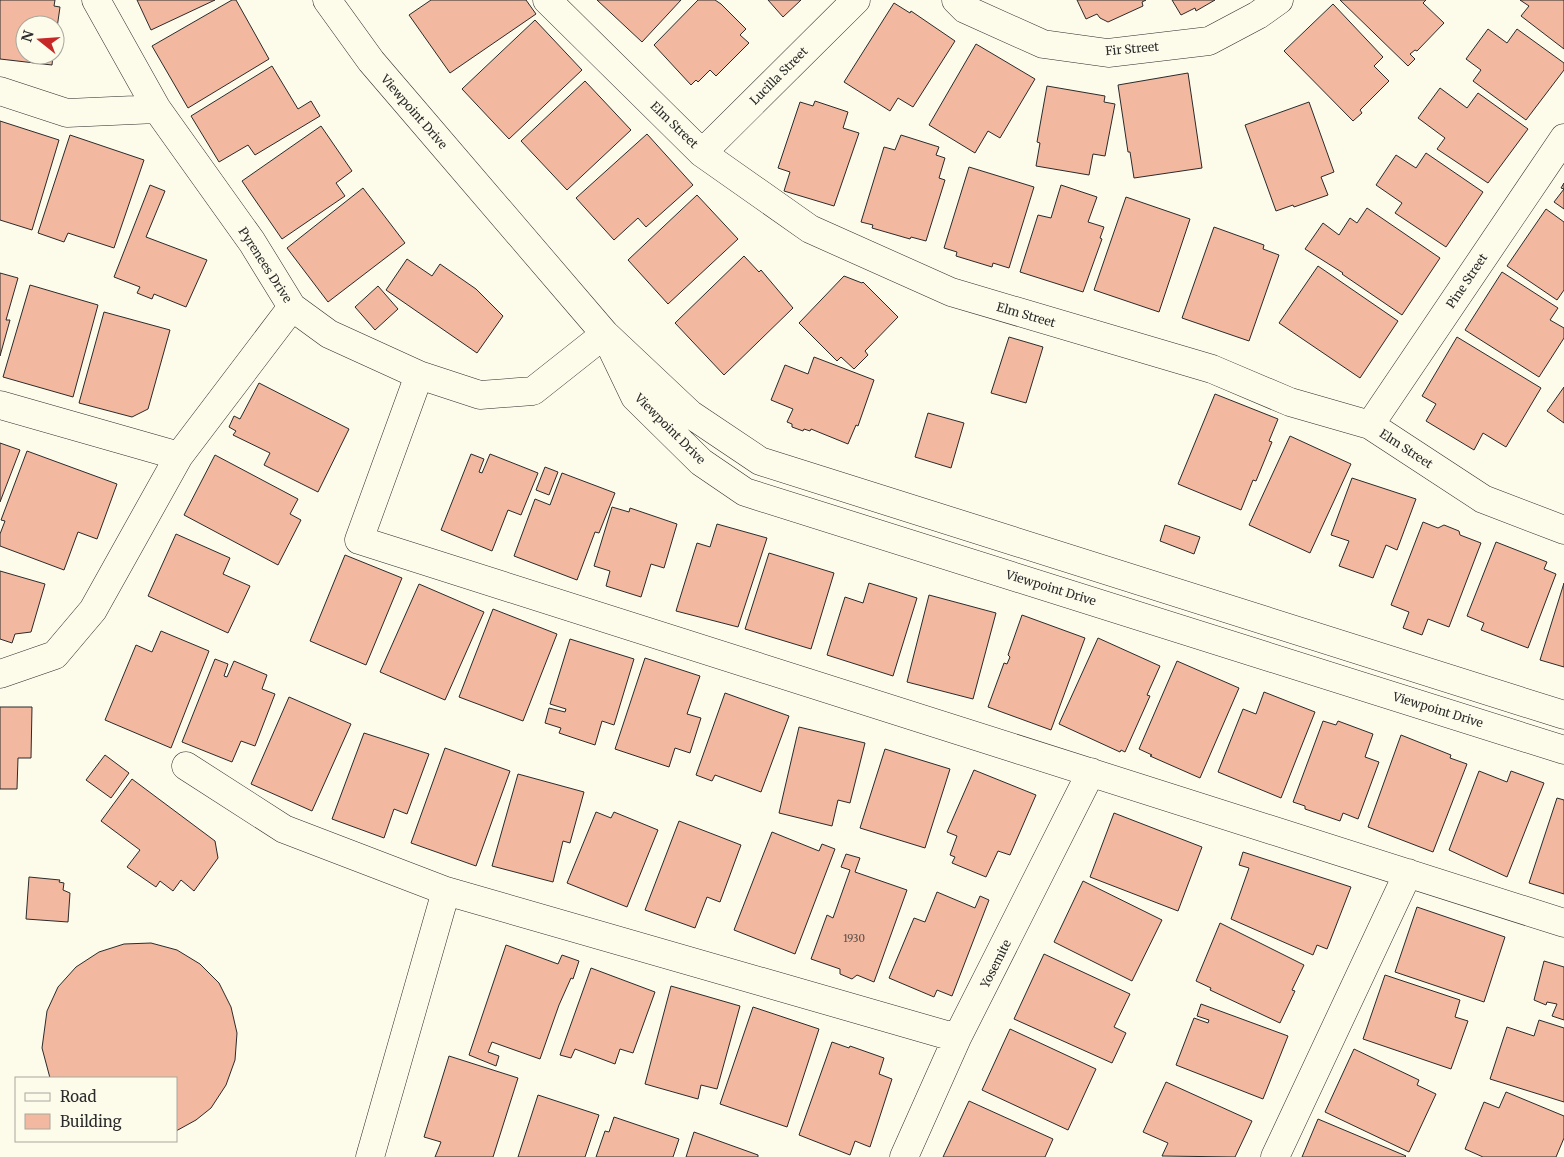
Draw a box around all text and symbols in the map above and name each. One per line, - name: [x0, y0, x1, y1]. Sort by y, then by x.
- north arrow: [15, 15, 65, 65]
- text: N: [17, 28, 38, 44]
- street label: Fir Street: [1105, 39, 1160, 58]
- street label: Lucilla Street: [747, 43, 811, 108]
- street label: Viewpoint Drive: [377, 71, 451, 152]
- street label: Elm Street: [647, 98, 702, 151]
- street label: Pyrenees Drive: [235, 224, 295, 305]
- street label: Pine Street: [1443, 250, 1491, 311]
- street label: Elm Street: [995, 299, 1058, 330]
- street label: Viewpoint Drive: [631, 390, 709, 467]
- street label: Elm Street: [1377, 426, 1436, 472]
- street label: Viewpoint Drive: [1003, 566, 1098, 608]
- street label: Viewpoint Drive: [1390, 688, 1485, 730]
- house number: 1930: [843, 932, 865, 945]
- street label: Yosemite: [977, 937, 1014, 991]
- legend: [15, 1077, 178, 1142]
- text: Road: [60, 1087, 96, 1106]
- text: Building: [60, 1112, 122, 1131]

